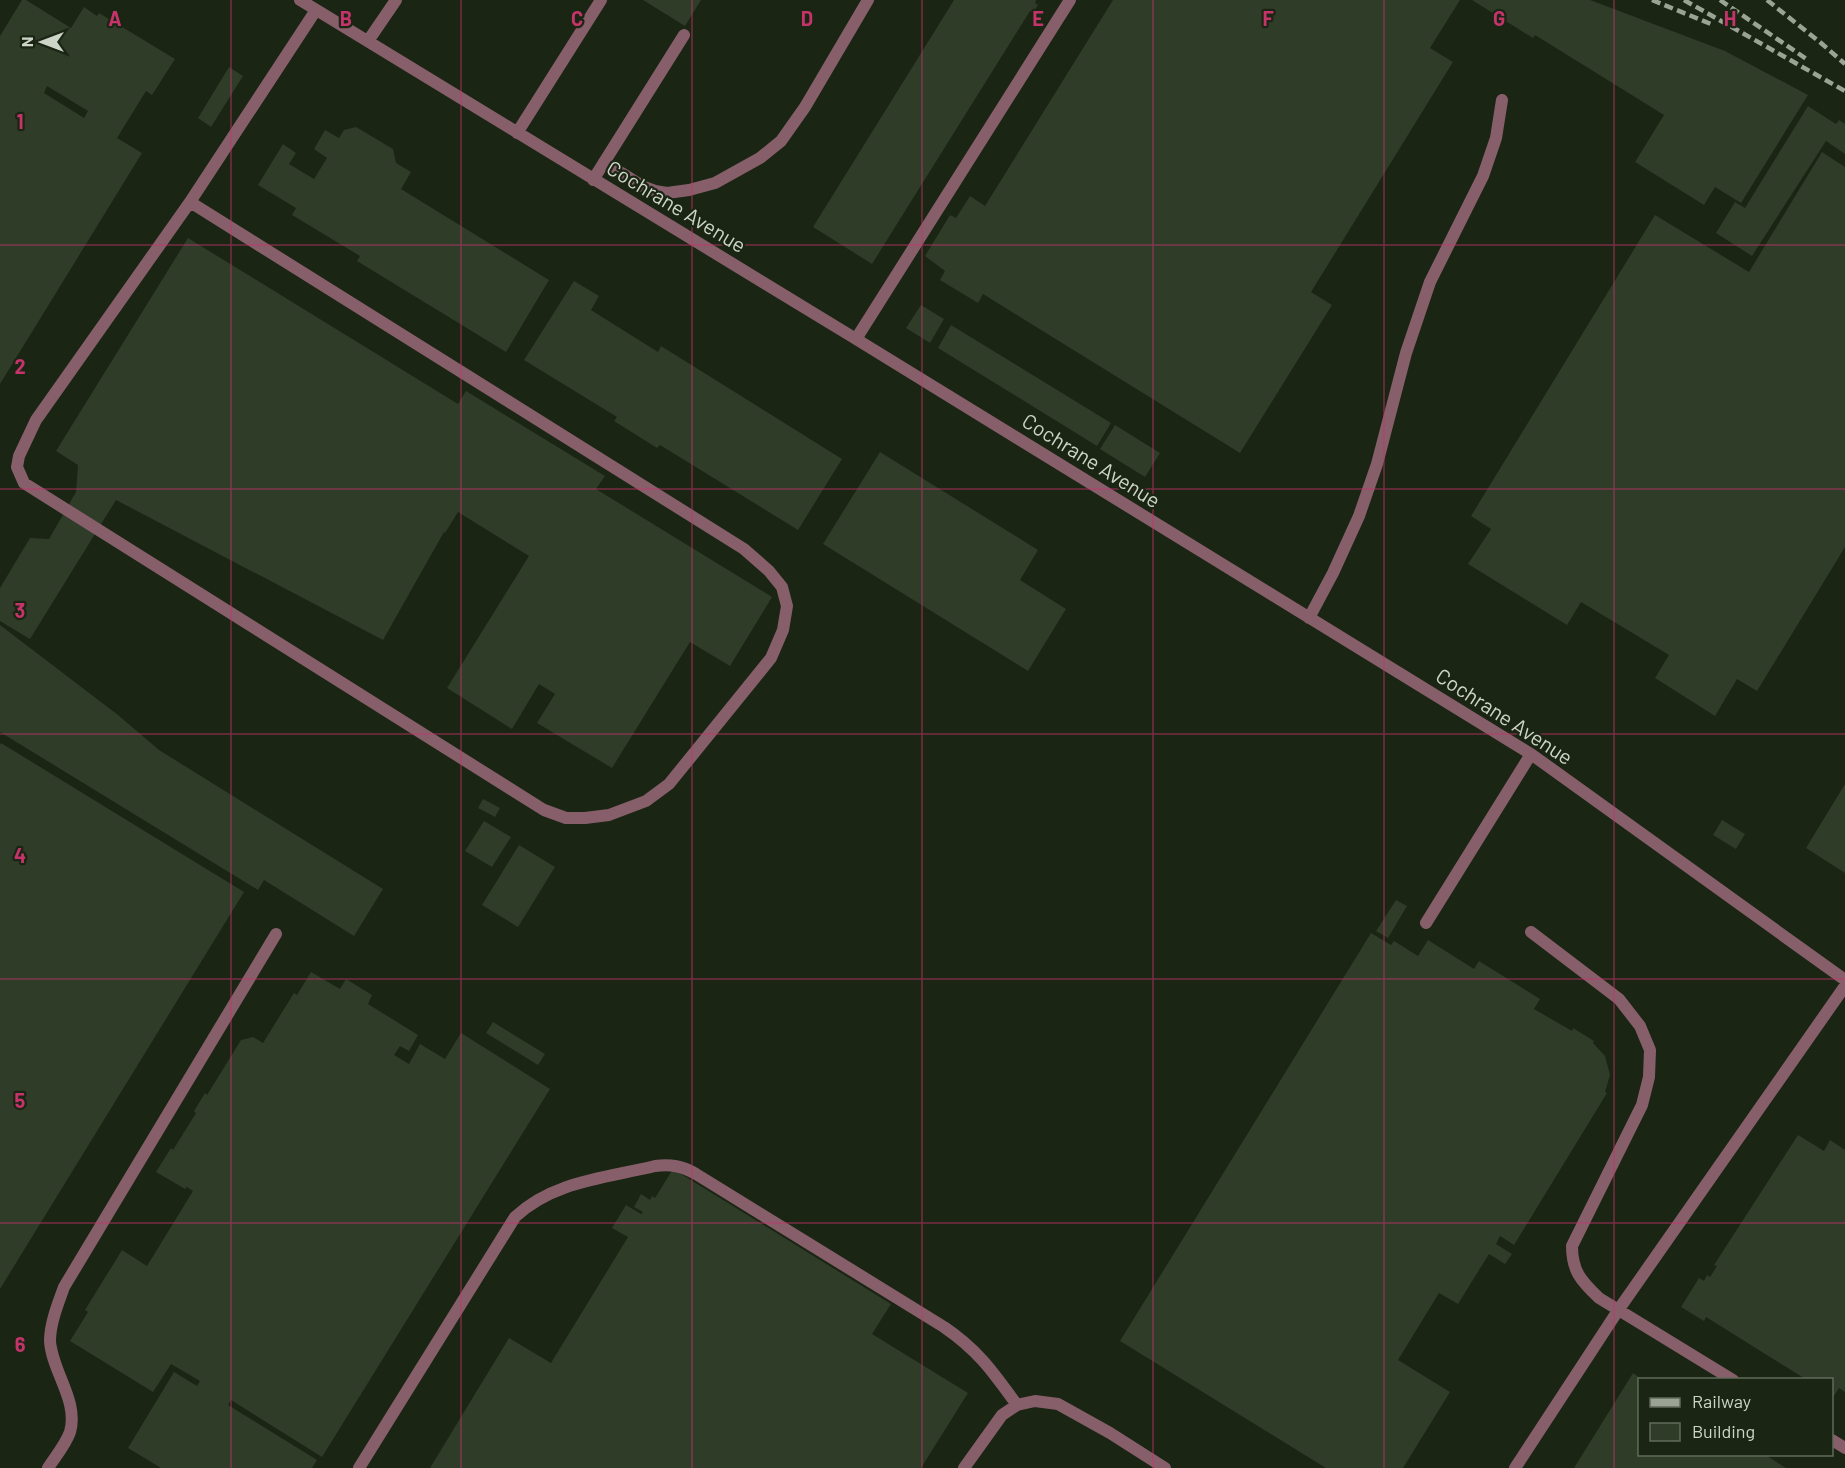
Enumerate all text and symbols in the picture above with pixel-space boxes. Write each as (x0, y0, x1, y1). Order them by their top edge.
text: A (108, 6, 122, 30)
text: B (340, 6, 352, 30)
text: C (571, 6, 583, 30)
text: D (801, 6, 813, 30)
text: E (1032, 6, 1044, 30)
text: F (1262, 6, 1274, 30)
text: G (1493, 6, 1505, 30)
text: H (1724, 6, 1736, 30)
north arrow (12, 12, 72, 72)
text: N (17, 37, 36, 47)
text: 1 (16, 109, 24, 133)
street label: Cochrane Avenue (603, 154, 751, 257)
text: 2 (14, 354, 26, 378)
street label: Cochrane Avenue (1018, 407, 1165, 512)
text: 3 (15, 598, 25, 622)
street label: Cochrane Avenue (1432, 662, 1578, 769)
text: 4 (14, 843, 26, 867)
text: 5 (15, 1088, 26, 1112)
text: 6 (15, 1332, 26, 1356)
legend (1638, 1378, 1833, 1456)
text: Railway (1692, 1390, 1751, 1412)
text: Building (1692, 1420, 1755, 1442)

